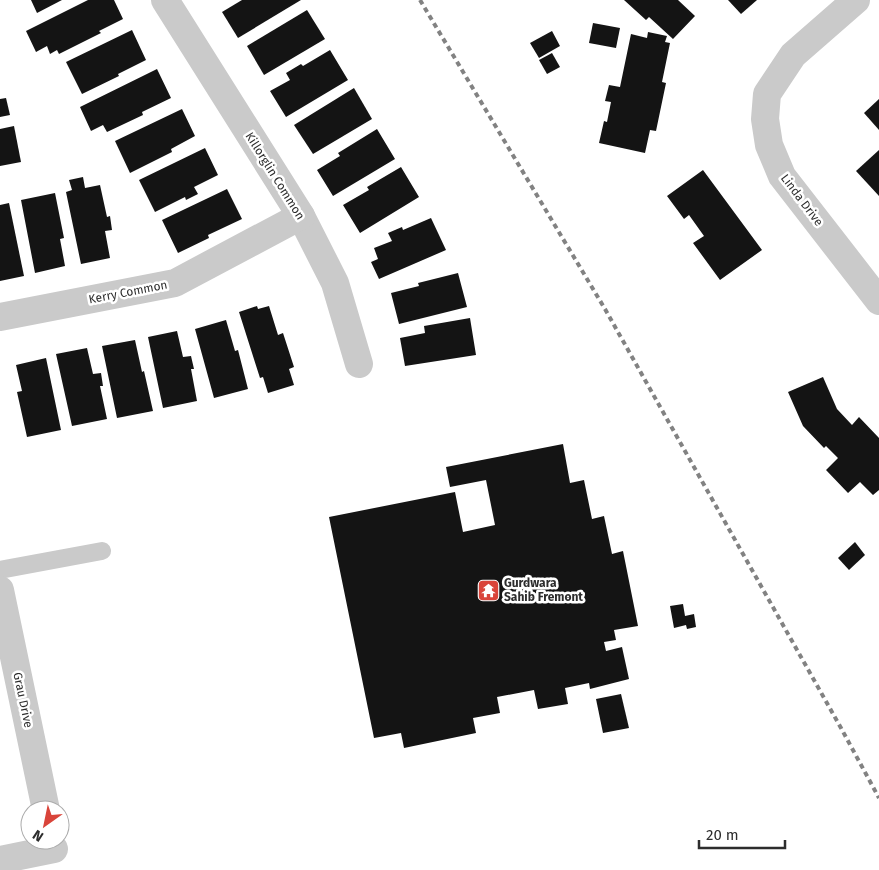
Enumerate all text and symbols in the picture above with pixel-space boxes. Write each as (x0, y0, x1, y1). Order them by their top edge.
street label: Killorglin Common (242, 130, 308, 222)
street label: Linda Drive (778, 171, 826, 229)
street label: Kerry Common (87, 278, 169, 306)
place label: Gurdwara Sahib Fremont (504, 576, 583, 604)
temple icon: Gurdwara Sahib Fremont (476, 578, 500, 602)
street label: Grau Drive (10, 671, 36, 729)
north arrow (20, 800, 70, 850)
scale bar (699, 818, 785, 850)
text: N (30, 826, 47, 845)
text: 20 m (706, 826, 739, 844)

